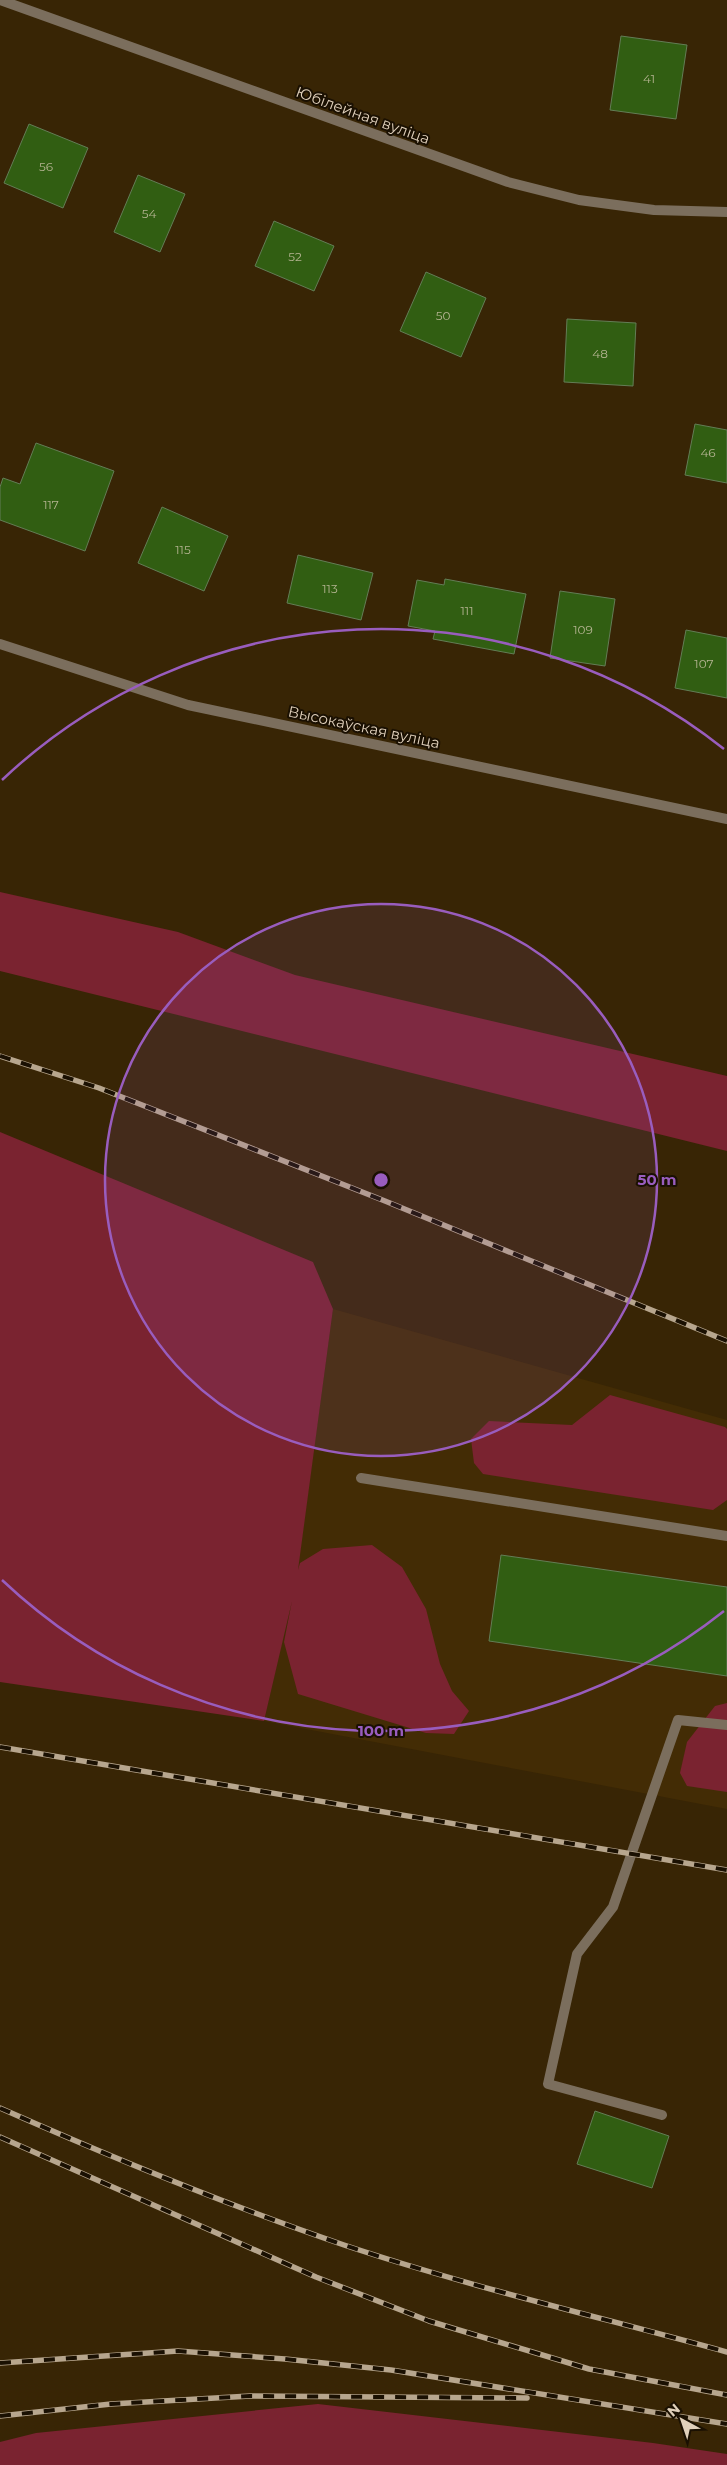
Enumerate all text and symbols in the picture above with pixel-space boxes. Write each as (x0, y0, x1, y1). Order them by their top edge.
house number: 41 (643, 71, 655, 86)
street label: Юбілейная вуліца (293, 82, 433, 148)
house number: 56 (39, 159, 53, 174)
house number: 54 (142, 206, 156, 221)
house number: 52 (288, 249, 302, 264)
house number: 50 (436, 308, 450, 323)
house number: 48 (592, 346, 608, 361)
house number: 46 (700, 445, 716, 460)
house number: 117 (43, 497, 59, 512)
house number: 115 (175, 542, 191, 557)
house number: 113 (322, 581, 338, 596)
house number: 111 (461, 603, 474, 618)
house number: 109 (573, 622, 593, 637)
house number: 107 (694, 656, 714, 671)
street label: Высокаўская вуліца (286, 702, 442, 752)
text: 50 m (637, 1170, 677, 1189)
centre of rings (372, 1171, 390, 1189)
text: 100 m (358, 1721, 404, 1740)
north arrow (657, 2395, 707, 2445)
text: N (664, 2400, 684, 2421)

